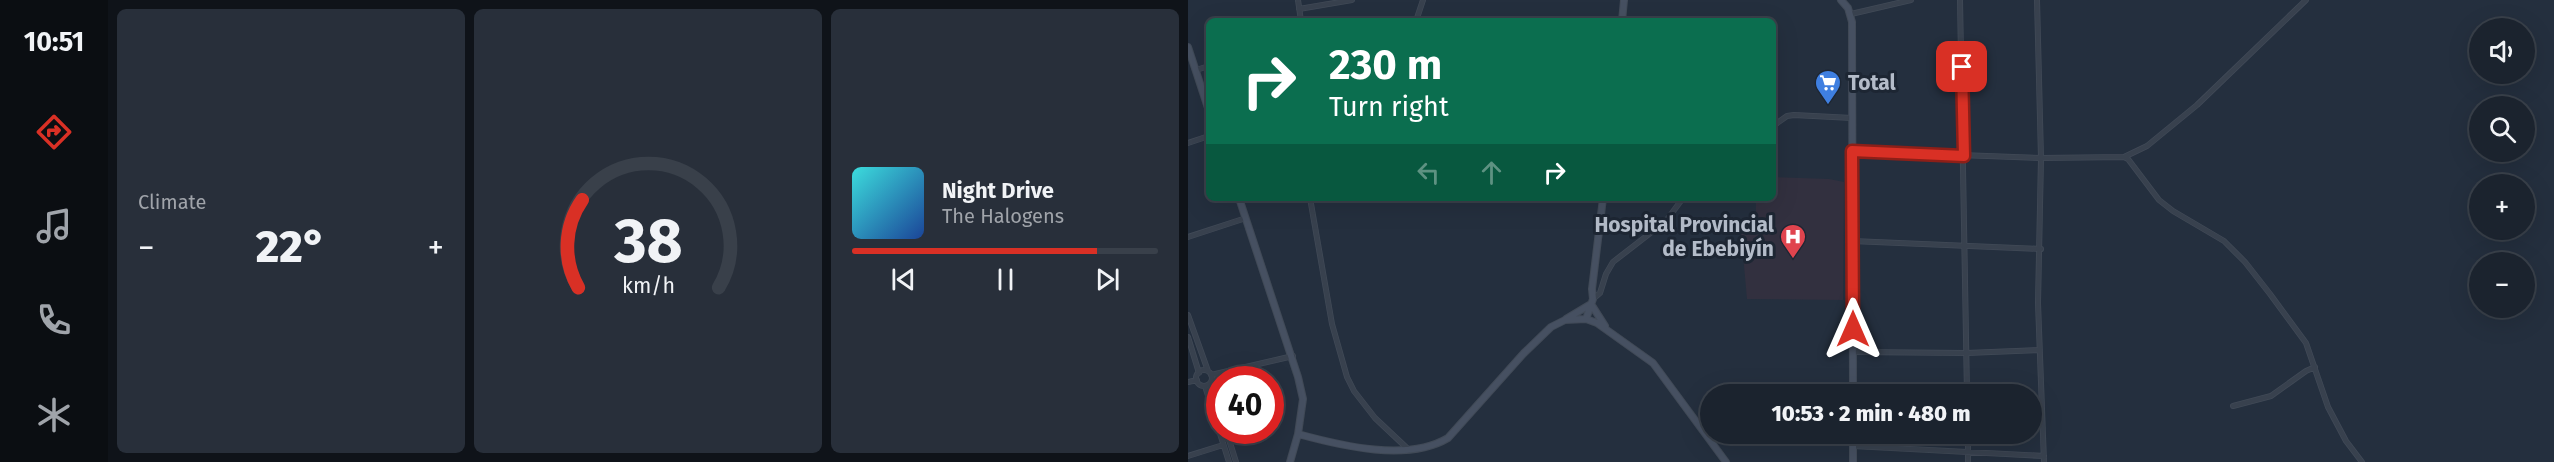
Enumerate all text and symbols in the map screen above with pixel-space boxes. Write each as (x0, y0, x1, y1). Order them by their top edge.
map controls (2469, 18, 2535, 318)
button: sound (2469, 18, 2535, 84)
text: 10:51 (24, 26, 84, 58)
text: 230 m (1329, 40, 1442, 90)
pin (1936, 41, 1987, 92)
icon: right (1230, 42, 1308, 120)
icon: arrive (1945, 50, 1978, 83)
supermarket icon: Total (1813, 68, 1843, 106)
place label: Total (1848, 70, 1897, 96)
text: Turn right (1329, 91, 1449, 123)
button: search (2469, 96, 2535, 162)
icon: directions (33, 111, 75, 153)
icon: left (1412, 156, 1445, 189)
icon: ahead (1475, 156, 1508, 189)
icon: right (1538, 156, 1571, 189)
button: + (2469, 174, 2535, 240)
text: Night Drive (942, 177, 1054, 204)
text: Climate (138, 190, 206, 214)
text: 38 (613, 204, 682, 279)
text: The Halogens (942, 204, 1064, 228)
icon: music (33, 205, 75, 247)
place label: Hospital Provincial de Ebebiyín (1594, 212, 1775, 262)
text: 22° (256, 220, 326, 274)
hospital icon: Hospital Provincial de Ebebiyín (1778, 222, 1808, 260)
text: − (138, 228, 155, 268)
text: + (428, 228, 444, 268)
button: − (2469, 252, 2535, 318)
icon: previous (887, 263, 920, 296)
icon: pause (989, 263, 1022, 296)
icon: next (1091, 263, 1124, 296)
text: km/h (621, 273, 675, 299)
position arrow (1821, 297, 1885, 361)
icon: phone (33, 299, 75, 341)
speed limit sign: 40 (1206, 366, 1284, 444)
icon: climate (33, 394, 75, 436)
text: 10:53 · 2 min · 480 m (1771, 400, 1971, 427)

